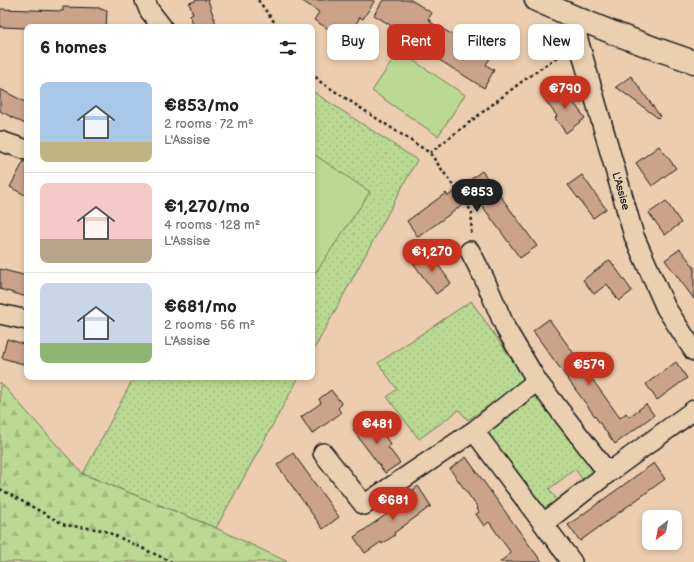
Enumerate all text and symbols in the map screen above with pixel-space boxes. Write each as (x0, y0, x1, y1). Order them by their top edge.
chip: Buy (327, 24, 379, 60)
chip: Rent (387, 24, 445, 60)
chip: Filters (453, 24, 520, 60)
chip: New (528, 24, 584, 60)
icon: filters (277, 37, 299, 59)
text: 6 homes (40, 38, 107, 58)
pin: €790 (541, 76, 589, 110)
text: €790 (549, 81, 581, 97)
text: €853/mo (164, 96, 239, 116)
icon: home (72, 98, 120, 146)
text: 2 rooms · 72 m² (164, 116, 254, 132)
text: L'Assise (164, 132, 210, 148)
street label: L'Assise (609, 170, 633, 212)
pin: €853 (453, 179, 501, 213)
text: €853 (461, 184, 493, 200)
text: €1,270/mo (164, 197, 250, 217)
icon: home (72, 199, 120, 247)
text: 4 rooms · 128 m² (164, 217, 260, 233)
text: L'Assise (164, 233, 210, 249)
pin: €1,270 (399, 239, 465, 273)
text: €1,270 (412, 244, 452, 260)
text: €681/mo (164, 297, 237, 317)
icon: home (72, 299, 120, 347)
text: 2 rooms · 56 m² (164, 317, 255, 333)
text: L'Assise (164, 333, 210, 349)
pin: €579 (565, 352, 613, 386)
text: €579 (573, 357, 605, 373)
pin: €481 (353, 411, 401, 445)
text: €481 (362, 416, 392, 432)
pin: €681 (369, 487, 417, 521)
text: €681 (378, 492, 408, 508)
north arrow (642, 510, 682, 550)
map controls (642, 510, 682, 550)

